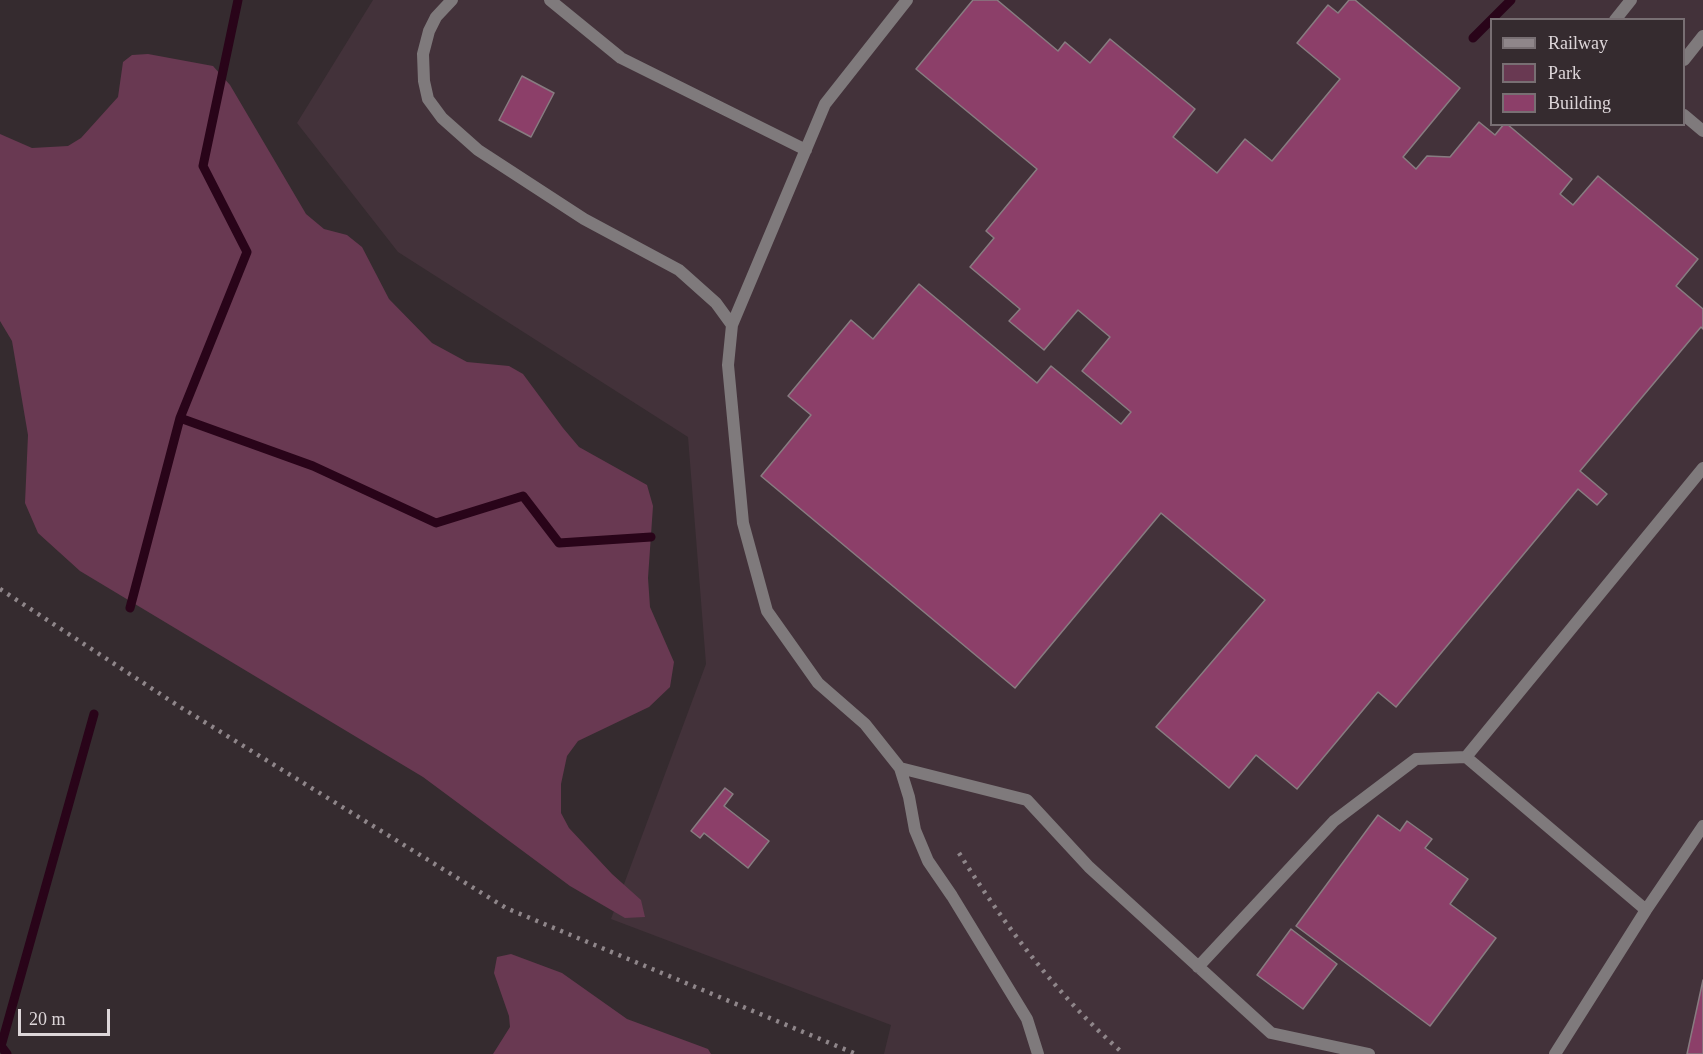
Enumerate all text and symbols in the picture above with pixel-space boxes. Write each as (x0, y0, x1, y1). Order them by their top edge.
legend (1490, 18, 1685, 126)
text: Railway (1548, 33, 1608, 53)
text: Park (1548, 63, 1581, 83)
text: Building (1548, 93, 1611, 113)
scale bar (21, 997, 112, 1035)
text: 20 m (29, 1009, 66, 1029)

